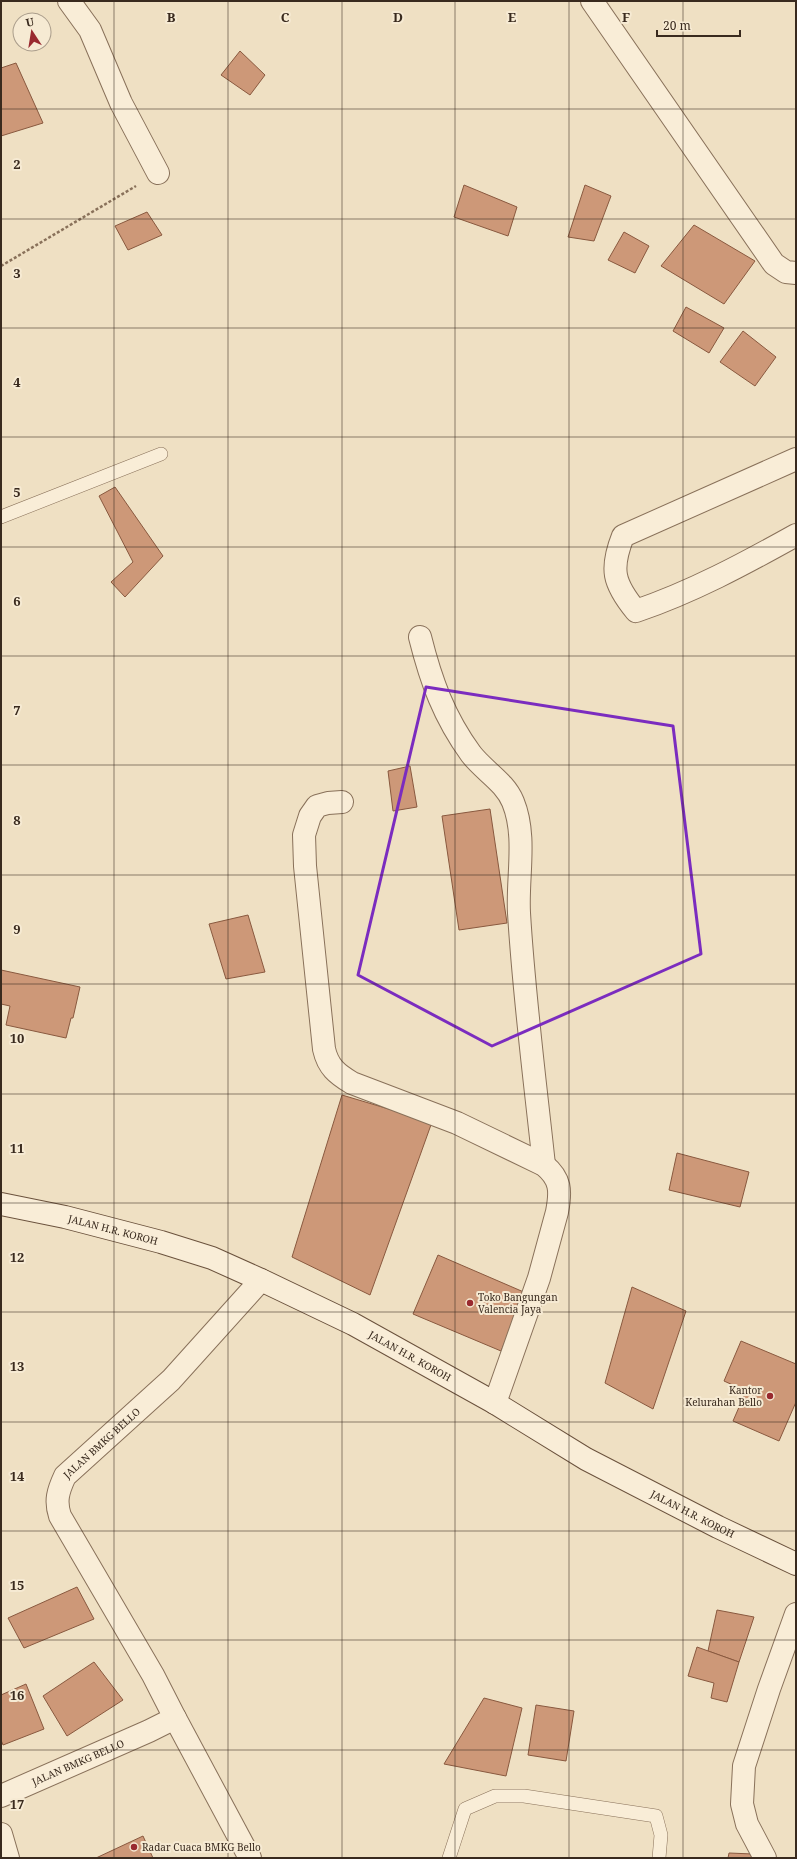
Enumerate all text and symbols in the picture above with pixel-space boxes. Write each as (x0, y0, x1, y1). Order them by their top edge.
text: B (167, 8, 176, 26)
text: C (281, 8, 290, 26)
text: D (393, 8, 403, 26)
text: E (508, 8, 517, 26)
text: F (622, 8, 630, 26)
north arrow (12, 12, 52, 52)
scale bar (657, 12, 740, 38)
text: U (24, 13, 36, 30)
text: 20 m (663, 17, 691, 34)
text: 2 (13, 155, 21, 173)
text: 3 (13, 264, 21, 282)
text: 4 (13, 373, 21, 391)
text: 5 (13, 483, 21, 501)
text: 6 (13, 592, 21, 610)
text: 7 (13, 701, 21, 719)
text: 8 (13, 811, 21, 829)
text: 9 (13, 920, 21, 938)
text: 10 (10, 1029, 24, 1047)
text: 11 (10, 1139, 24, 1157)
street label: JALAN H.R. KOROH (66, 1211, 160, 1248)
text: 12 (10, 1248, 24, 1266)
place label: Toko Bangungan Valencia Jaya (478, 1290, 558, 1316)
marker: Toko Bangungan Valencia Jaya (465, 1298, 475, 1308)
street label: JALAN H.R. KOROH (366, 1327, 454, 1384)
text: 13 (10, 1357, 24, 1375)
place label: Kantor Kelurahan Bello (685, 1383, 762, 1409)
marker: Kantor Kelurahan Bello (765, 1391, 775, 1401)
street label: JALAN BMKG BELLO (59, 1404, 143, 1482)
text: 14 (10, 1467, 25, 1485)
street label: JALAN H.R. KOROH (648, 1486, 737, 1541)
text: 15 (10, 1576, 24, 1594)
text: 16 (10, 1686, 24, 1704)
street label: JALAN BMKG BELLO (29, 1736, 126, 1789)
text: 17 (10, 1795, 24, 1813)
place label: Radar Cuaca BMKG Bello (142, 1840, 261, 1854)
marker: Radar Cuaca BMKG Bello (129, 1842, 139, 1852)

